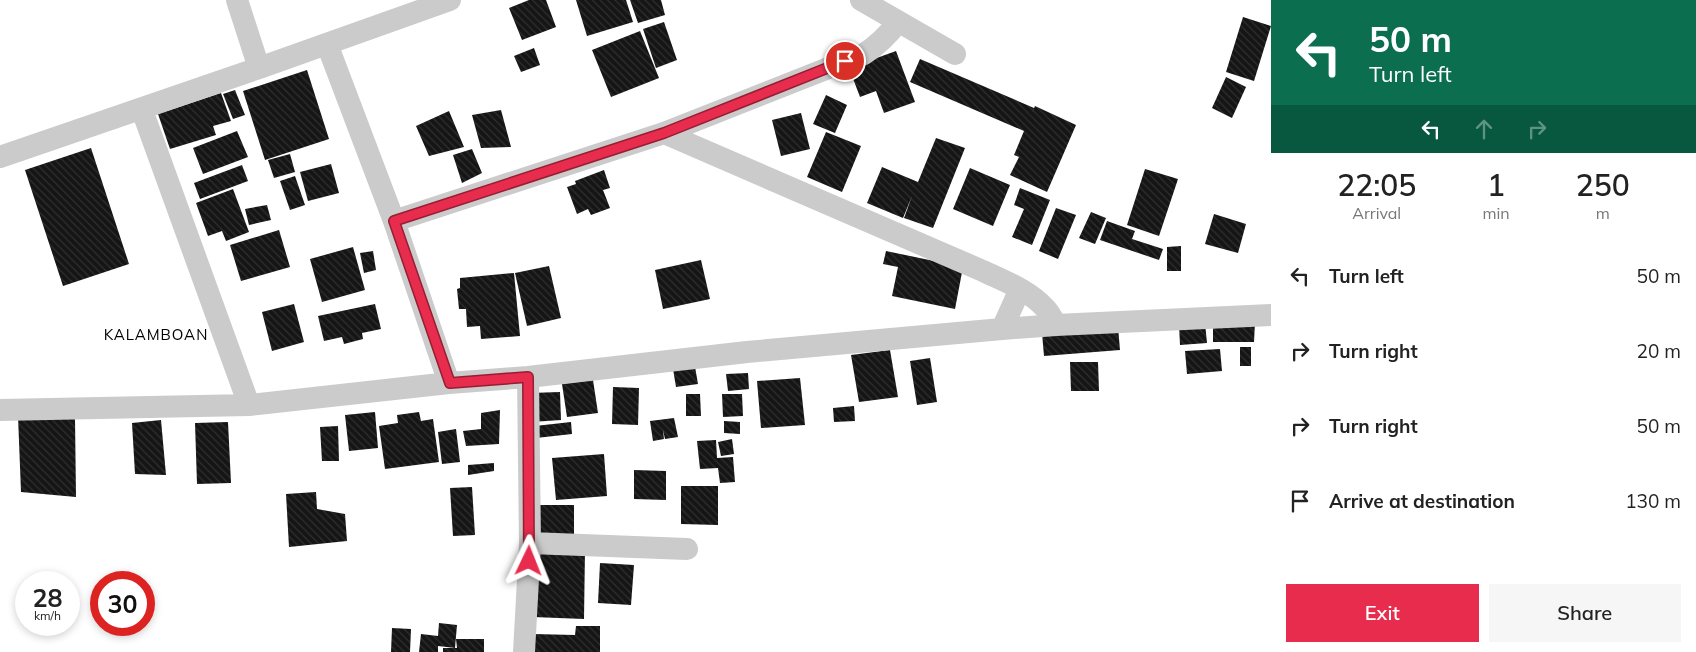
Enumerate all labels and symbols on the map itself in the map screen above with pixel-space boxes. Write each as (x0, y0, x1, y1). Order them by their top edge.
pin (824, 40, 866, 82)
district label: KALAMBOAN (104, 325, 208, 344)
position arrow (502, 534, 554, 586)
speed limit sign: 30 (90, 571, 155, 636)

